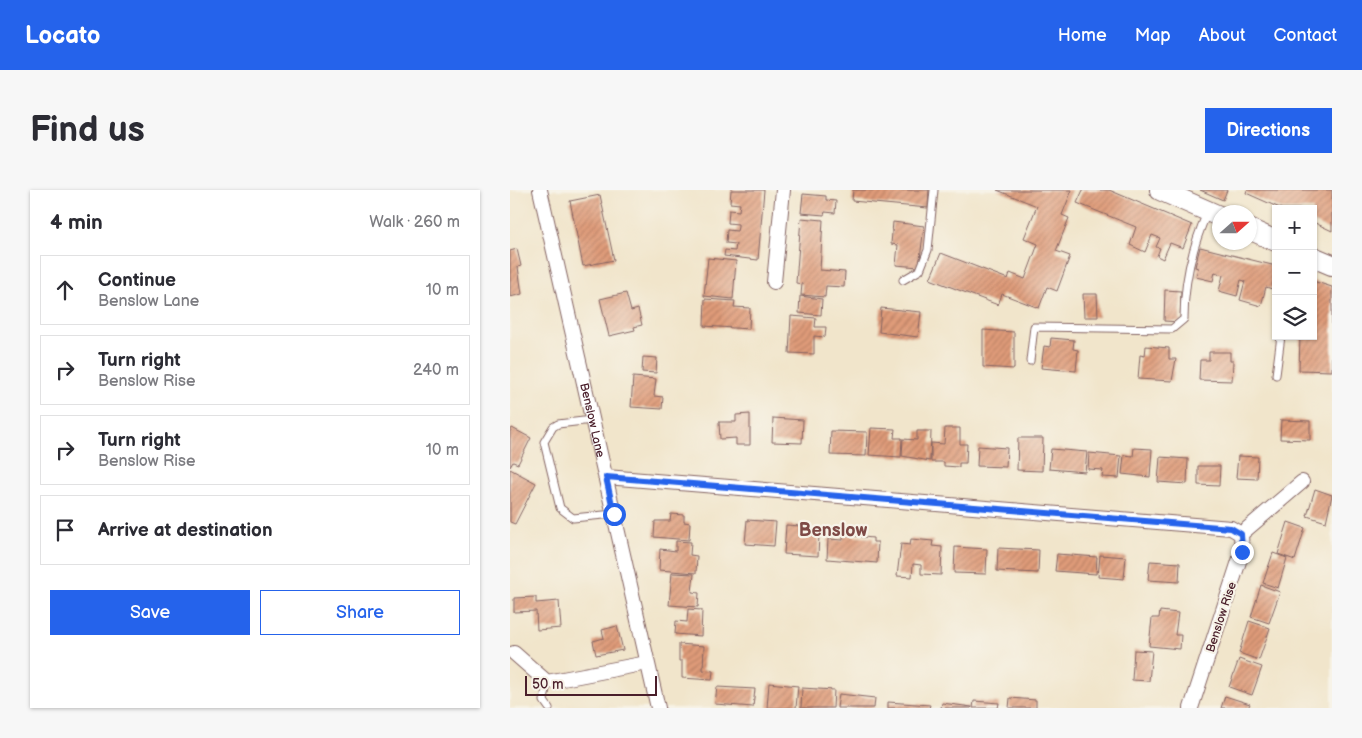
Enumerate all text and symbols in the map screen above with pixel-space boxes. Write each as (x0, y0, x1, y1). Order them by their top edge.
text: Locato (25, 21, 100, 50)
text: Home (1058, 25, 1107, 46)
text: Map (1135, 25, 1171, 46)
text: About (1199, 25, 1246, 46)
text: Contact (1274, 25, 1337, 46)
button: Directions (1205, 108, 1332, 153)
text: Find us (30, 109, 145, 152)
north arrow (1212, 205, 1257, 250)
map controls (1272, 205, 1317, 340)
button: + (1272, 205, 1317, 250)
text: 4 min (50, 210, 103, 235)
text: Walk · 260 m (369, 213, 460, 232)
button: − (1272, 250, 1317, 295)
text: Continue (98, 269, 176, 292)
icon: ahead (51, 276, 79, 304)
text: 10 m (426, 281, 459, 300)
text: Benslow Lane (98, 292, 199, 311)
button: layers (1272, 295, 1317, 340)
text: Turn right (98, 349, 181, 372)
icon: right (51, 356, 79, 384)
text: 240 m (413, 361, 459, 380)
text: Benslow Rise (98, 372, 195, 391)
street label: Benslow Lane (576, 381, 608, 459)
text: Turn right (98, 429, 181, 452)
icon: right (51, 436, 79, 464)
text: 10 m (426, 441, 459, 460)
text: Benslow Rise (98, 452, 195, 471)
route start (603, 503, 626, 526)
icon: arrive (51, 516, 79, 544)
text: Arrive at destination (98, 519, 273, 542)
district label: Benslow (799, 520, 867, 541)
route end (1231, 541, 1254, 564)
street label: Benslow Rise (1203, 580, 1240, 654)
button: Save (50, 590, 250, 635)
button: Share (260, 590, 460, 635)
scale bar (525, 673, 658, 696)
text: 50 m (532, 676, 564, 693)

